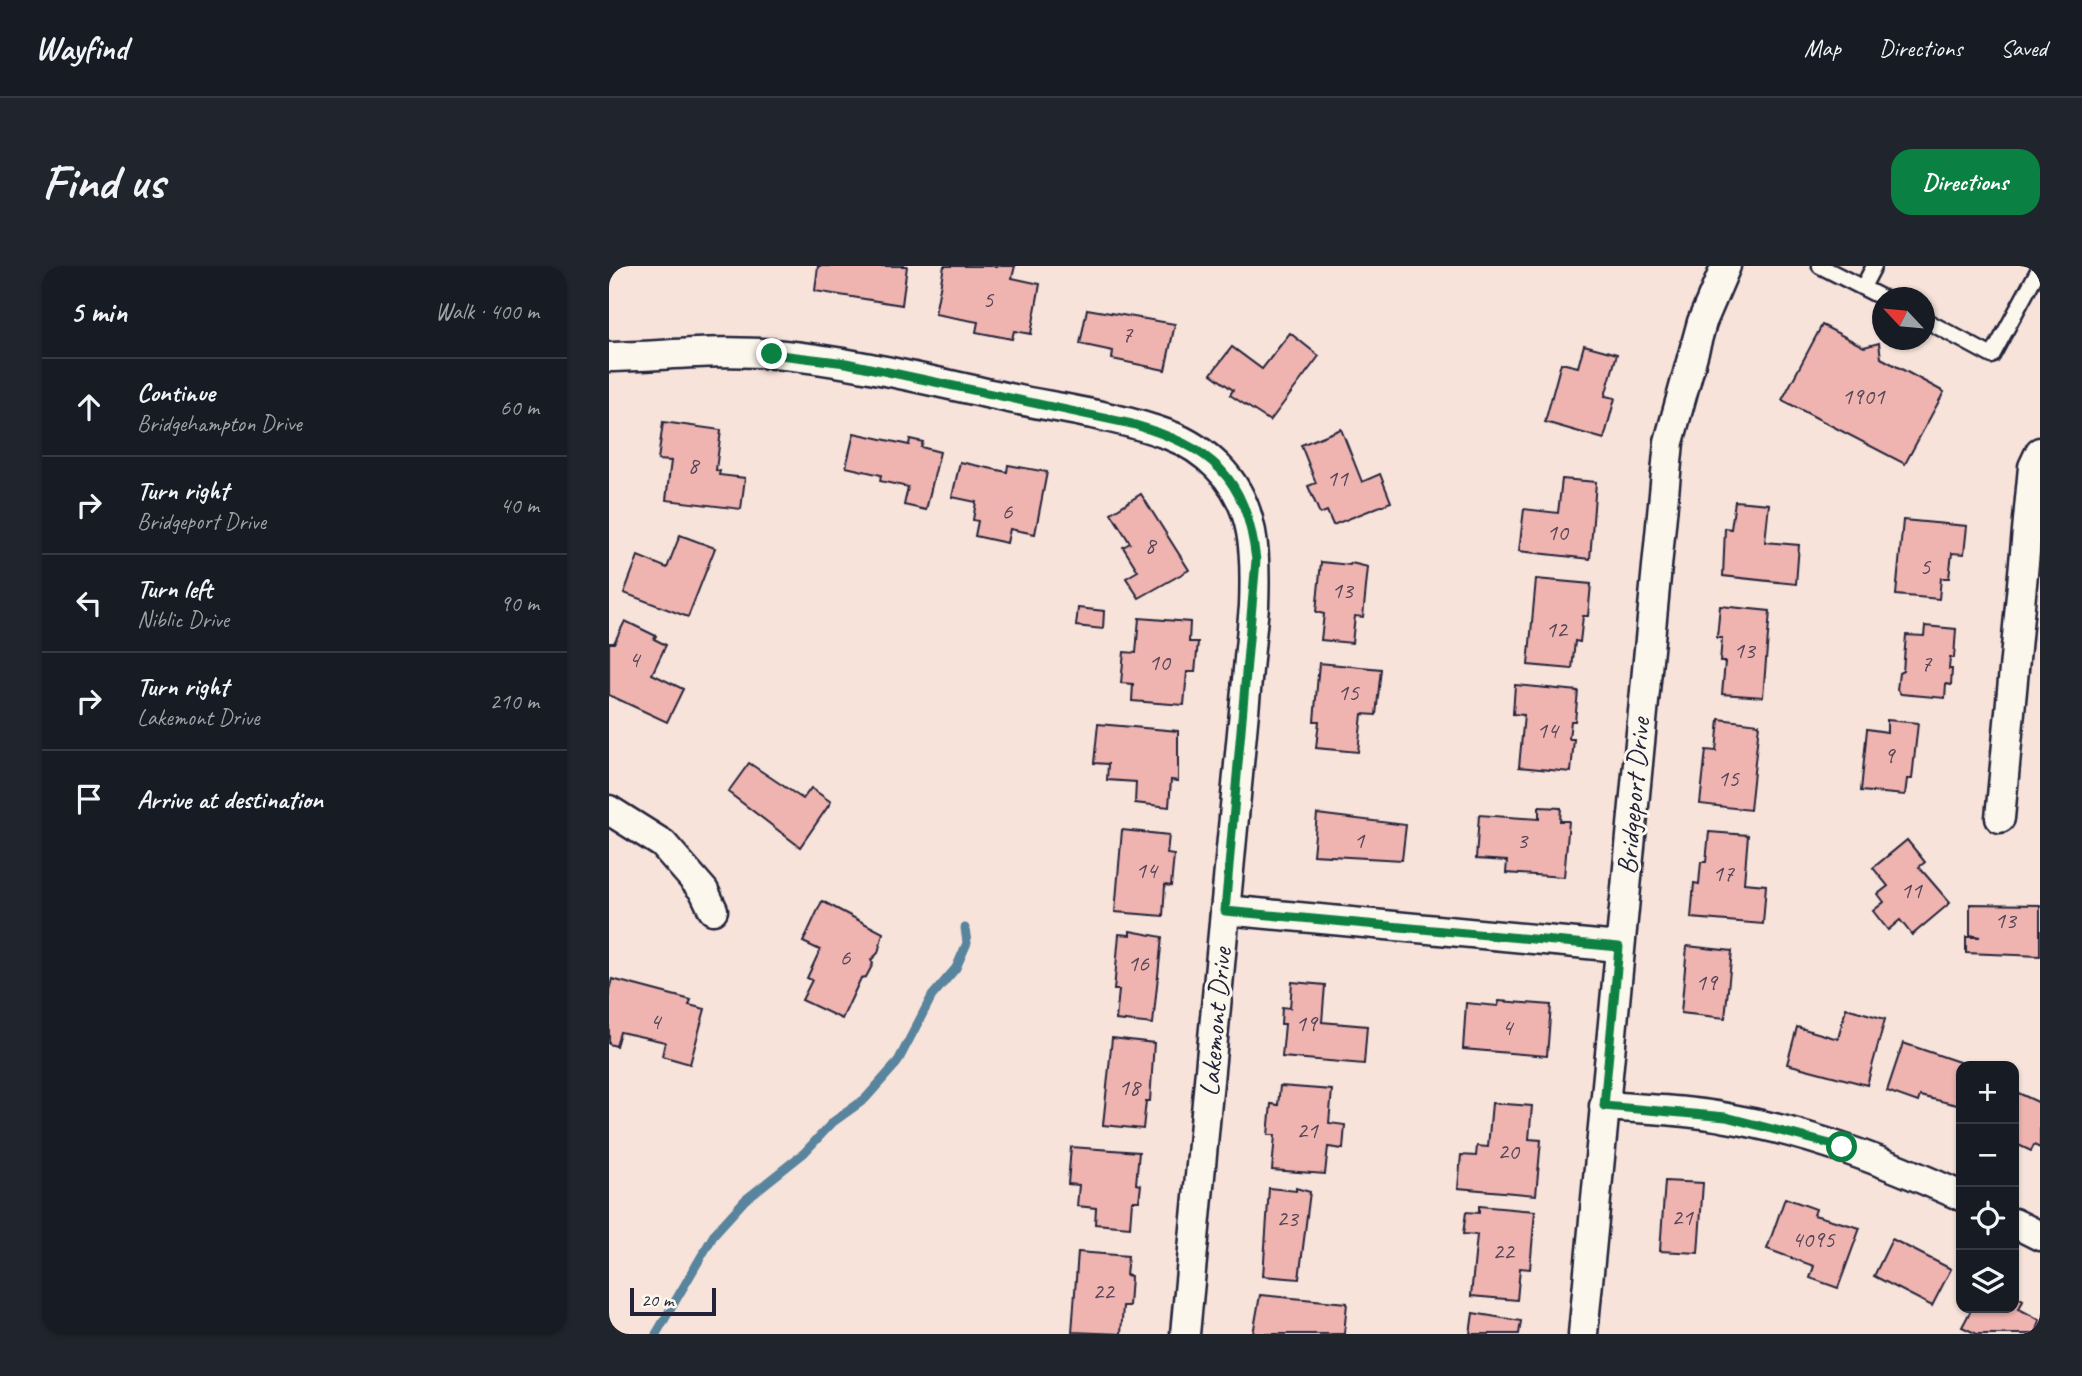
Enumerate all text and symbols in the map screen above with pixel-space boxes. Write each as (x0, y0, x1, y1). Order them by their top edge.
text: Wayfind (35, 27, 128, 69)
text: Map (1804, 33, 1841, 63)
text: Directions (1879, 33, 1962, 63)
text: Saved (2000, 33, 2047, 63)
button: Directions (1891, 149, 2040, 215)
text: Find us (42, 151, 164, 213)
house number: 5 (983, 284, 995, 314)
north arrow (1872, 287, 1935, 350)
text: 5 min (70, 293, 127, 331)
text: Walk · 400 m (435, 297, 539, 326)
house number: 7 (1122, 319, 1134, 349)
route end (756, 338, 787, 369)
text: Continue (137, 376, 215, 409)
house number: 1901 (1841, 381, 1886, 411)
icon: ahead (70, 388, 108, 426)
text: 60 m (500, 393, 539, 422)
text: Bridgehampton Drive (137, 409, 302, 438)
house number: 8 (688, 450, 701, 480)
house number: 11 (1326, 463, 1349, 493)
text: Turn right (137, 474, 228, 507)
icon: right (70, 486, 108, 524)
text: 40 m (500, 491, 539, 520)
house number: 6 (1002, 496, 1014, 526)
text: Bridgeport Drive (137, 507, 266, 536)
house number: 10 (1546, 517, 1570, 547)
house number: 8 (1145, 530, 1158, 560)
house number: 5 (1920, 551, 1932, 581)
text: Turn left (137, 572, 212, 605)
house number: 13 (1331, 575, 1355, 605)
icon: left (70, 584, 108, 622)
text: 90 m (500, 589, 539, 618)
text: Niblic Drive (137, 605, 229, 634)
house number: 12 (1545, 614, 1569, 644)
house number: 13 (1733, 635, 1757, 665)
house number: 4 (629, 644, 642, 674)
house number: 10 (1148, 647, 1172, 677)
house number: 7 (1921, 648, 1933, 678)
text: Turn right (137, 670, 228, 703)
house number: 15 (1337, 677, 1360, 707)
icon: right (70, 682, 108, 720)
text: 210 m (490, 687, 539, 716)
text: Lakemont Drive (137, 703, 259, 732)
street label: Bridgeport Drive (1609, 714, 1657, 876)
house number: 14 (1536, 715, 1560, 745)
house number: 9 (1884, 740, 1897, 770)
house number: 15 (1717, 763, 1740, 793)
icon: arrive (70, 780, 108, 818)
text: Arrive at destination (137, 783, 323, 816)
house number: 1 (1354, 825, 1366, 855)
house number: 3 (1517, 825, 1530, 855)
house number: 14 (1135, 855, 1159, 885)
house number: 17 (1712, 858, 1735, 888)
house number: 11 (1900, 875, 1923, 905)
house number: 13 (1994, 905, 2018, 935)
house number: 6 (840, 942, 852, 972)
street label: Lakemont Drive (1191, 944, 1239, 1098)
house number: 16 (1127, 948, 1150, 978)
house number: 19 (1695, 967, 1719, 997)
house number: 4 (650, 1006, 663, 1036)
house number: 19 (1295, 1008, 1319, 1038)
house number: 4 (1502, 1012, 1515, 1042)
map controls (1956, 1061, 2019, 1313)
button: + (1956, 1061, 2019, 1124)
house number: 18 (1118, 1072, 1142, 1102)
house number: 21 (1296, 1115, 1319, 1145)
button: − (1956, 1124, 2019, 1187)
route start (1826, 1131, 1857, 1162)
house number: 20 (1497, 1136, 1521, 1166)
button: locate (1956, 1187, 2019, 1250)
house number: 21 (1671, 1202, 1694, 1232)
house number: 23 (1276, 1203, 1300, 1233)
house number: 4095 (1791, 1224, 1836, 1254)
house number: 22 (1492, 1236, 1516, 1266)
button: layers (1956, 1250, 2019, 1313)
house number: 22 (1092, 1276, 1116, 1306)
scale bar (630, 1285, 716, 1317)
text: 20 m (641, 1288, 673, 1312)

